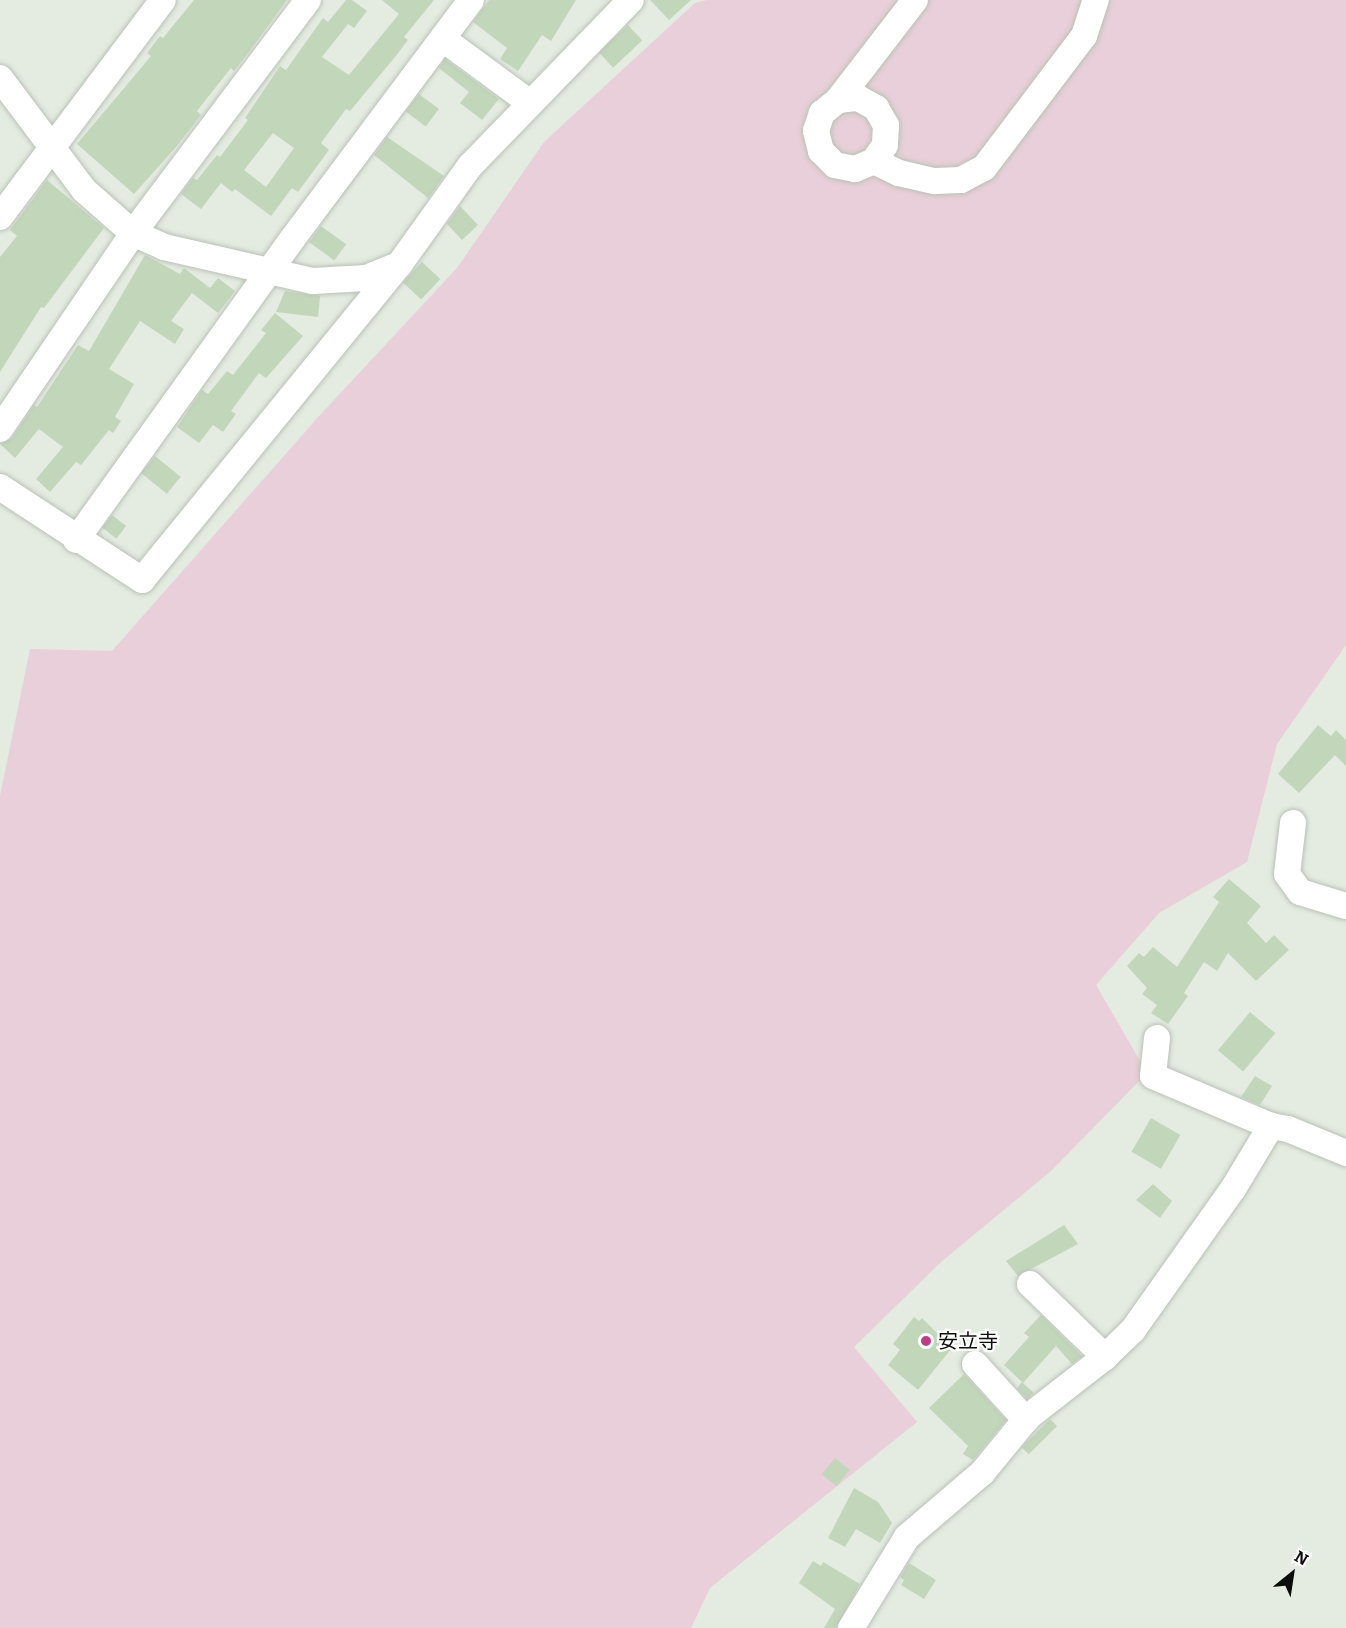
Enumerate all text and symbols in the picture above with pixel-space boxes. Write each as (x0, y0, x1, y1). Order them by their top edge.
place label: 安立寺 (938, 1329, 998, 1353)
marker: 安立寺 (919, 1334, 933, 1348)
north arrow (1262, 1544, 1322, 1604)
text: N (1291, 1547, 1311, 1569)

